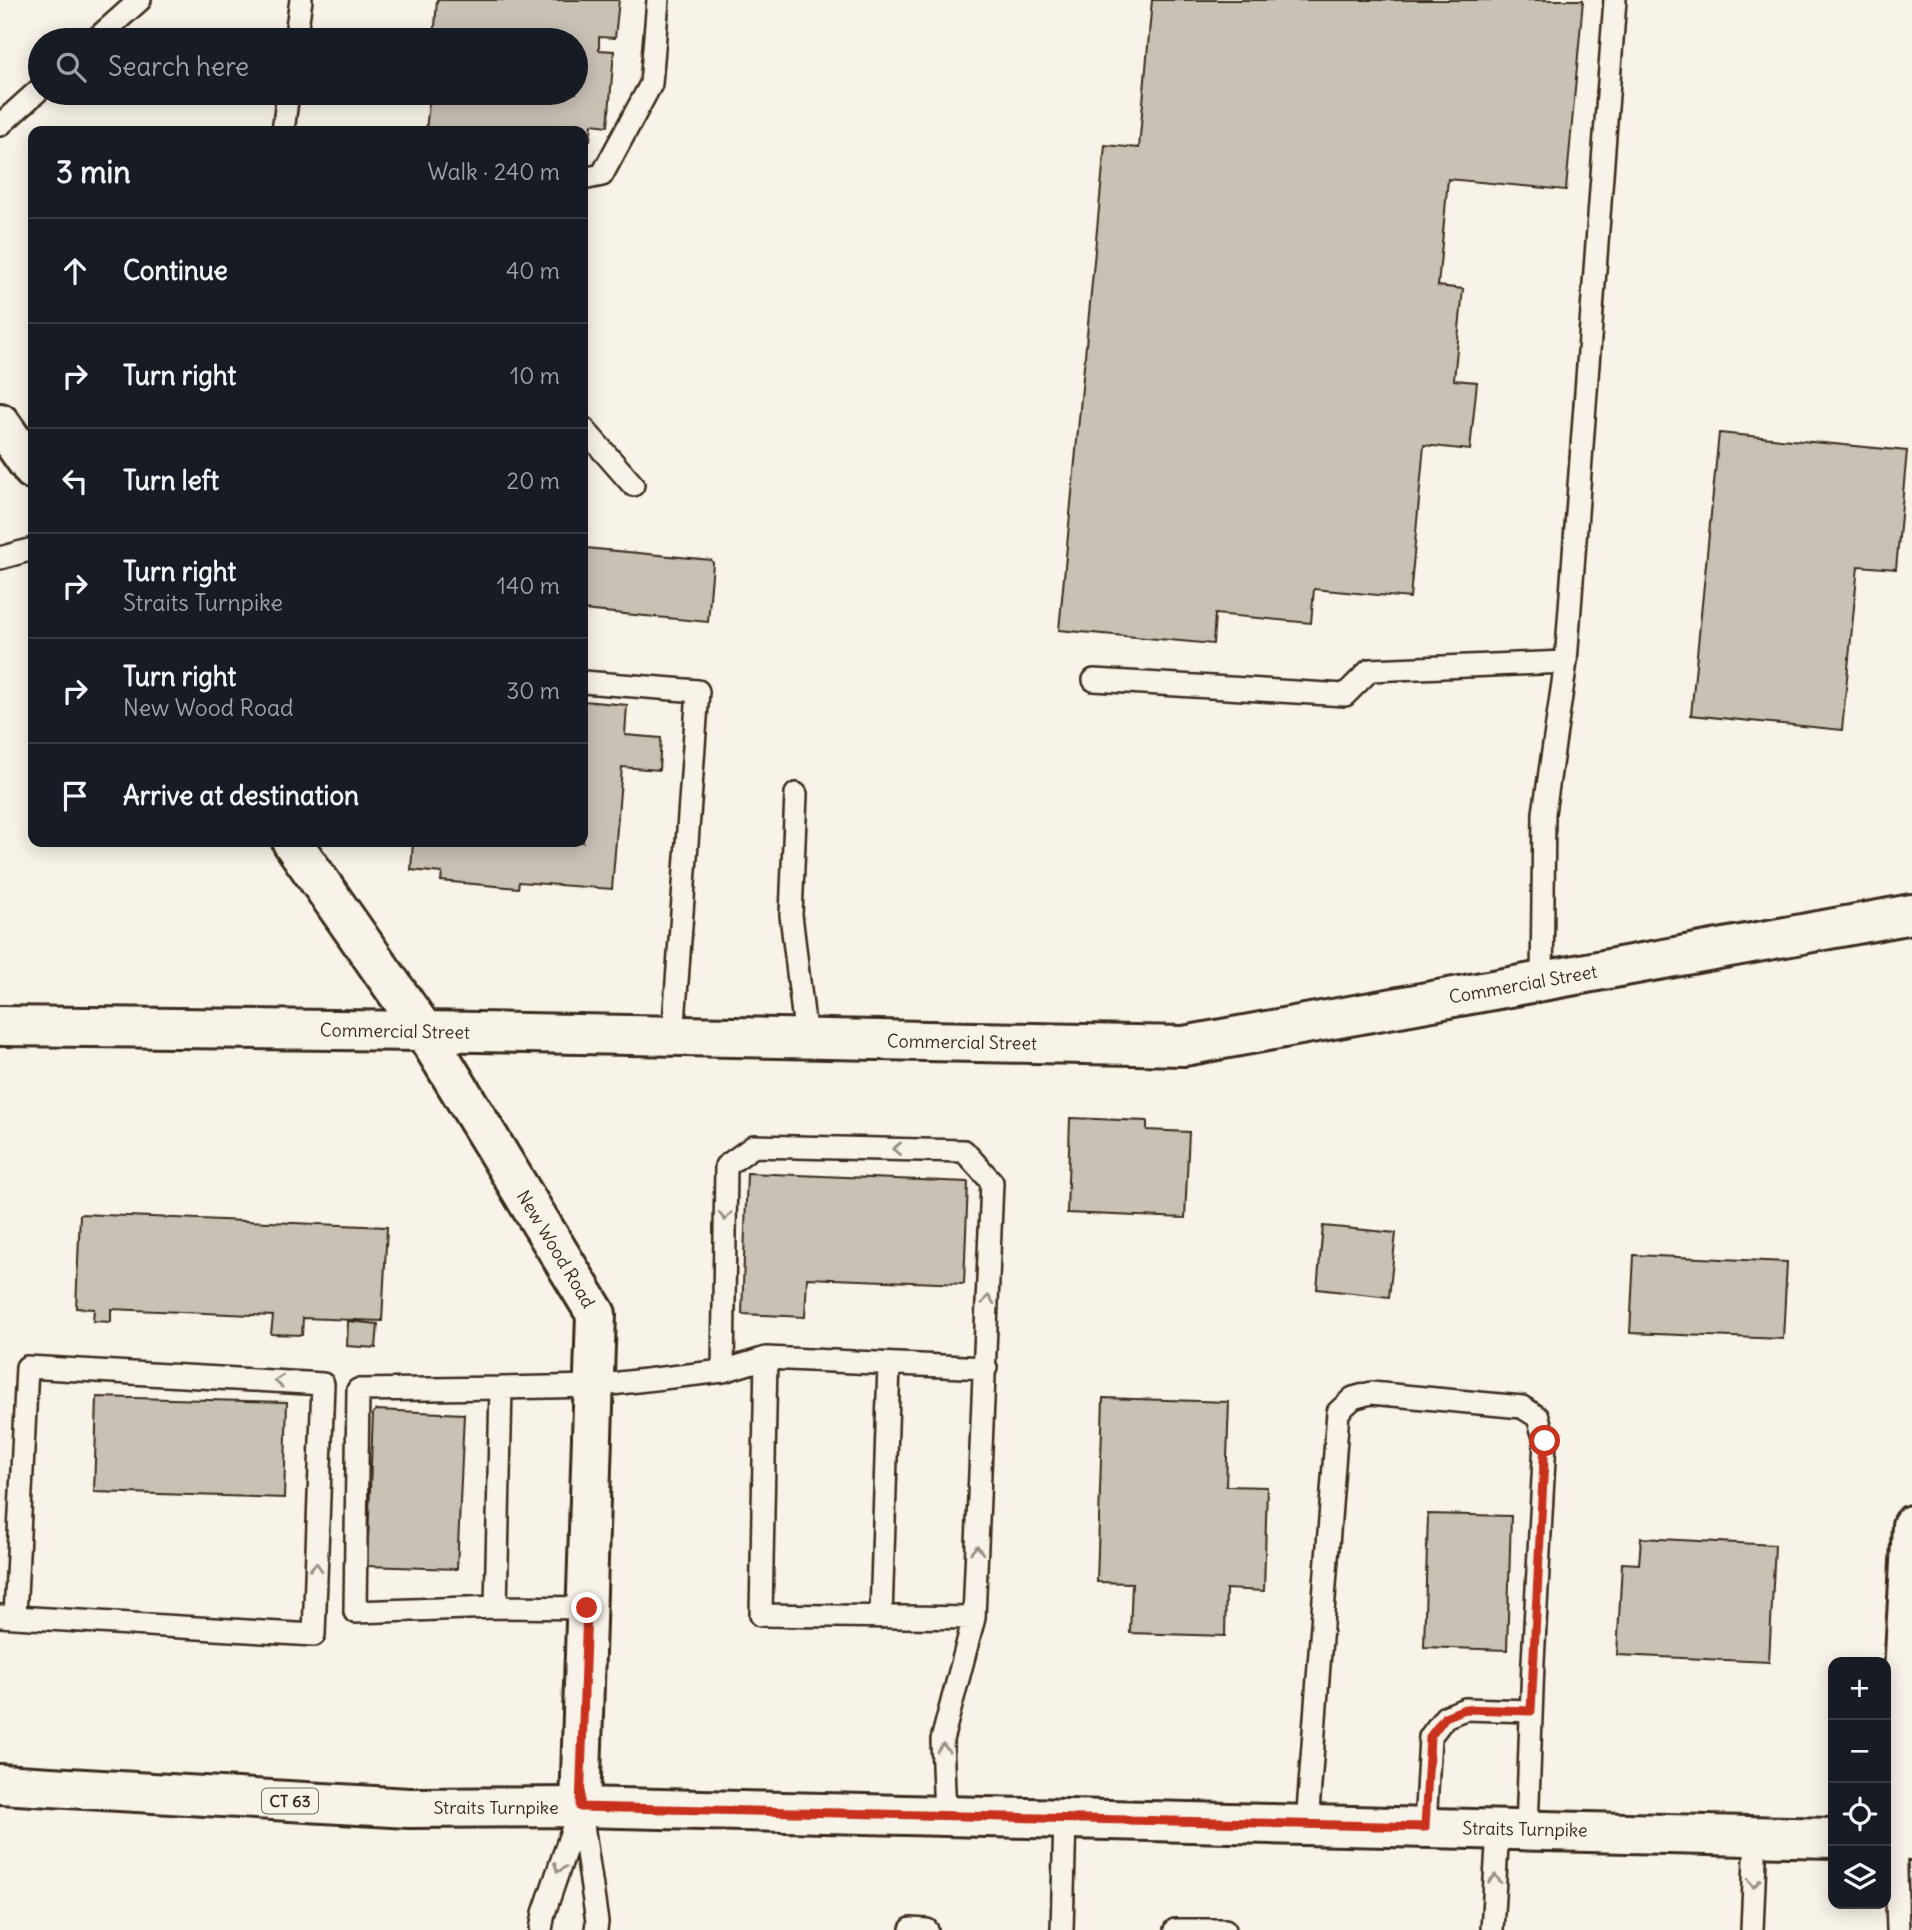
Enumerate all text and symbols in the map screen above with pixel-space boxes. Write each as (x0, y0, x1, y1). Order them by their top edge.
search box (28, 28, 588, 105)
icon: search (52, 48, 90, 86)
text: Search here (108, 50, 249, 83)
text: 3 min (56, 153, 131, 191)
text: Walk · 240 m (427, 157, 560, 186)
icon: ahead (56, 252, 94, 290)
text: Continue (123, 254, 228, 287)
text: 40 m (506, 256, 560, 285)
icon: right (56, 357, 94, 395)
text: Turn right (123, 359, 236, 392)
text: 10 m (510, 361, 560, 390)
icon: left (56, 462, 94, 500)
text: Turn left (123, 464, 219, 497)
text: 20 m (507, 466, 560, 495)
text: Turn right (123, 555, 236, 588)
icon: right (56, 567, 94, 605)
text: 140 m (497, 571, 560, 600)
text: Straits Turnpike (123, 588, 283, 617)
text: Turn right (123, 660, 236, 693)
icon: right (56, 672, 94, 710)
text: 30 m (506, 676, 560, 705)
text: New Wood Road (123, 693, 294, 722)
icon: arrive (56, 777, 94, 815)
text: Arrive at destination (123, 779, 359, 812)
street label: Commercial Street (1447, 960, 1599, 1008)
street label: Commercial Street (320, 1018, 470, 1044)
street label: Commercial Street (887, 1029, 1037, 1055)
one-way arrow (891, 1142, 902, 1157)
street label: New Wood Road (512, 1186, 600, 1312)
one-way arrow (717, 1212, 733, 1222)
one-way arrow (981, 1294, 996, 1305)
one-way arrow (274, 1374, 285, 1389)
route start (1529, 1425, 1560, 1456)
one-way arrow (970, 1544, 985, 1555)
one-way arrow (309, 1561, 324, 1572)
route end (571, 1592, 602, 1623)
map controls (1828, 1657, 1891, 1909)
button: + (1828, 1657, 1891, 1720)
button: − (1828, 1720, 1891, 1783)
one-way arrow (935, 1742, 951, 1753)
button: locate (1828, 1783, 1891, 1846)
road number: CT 63 (262, 1788, 318, 1814)
street label: Straits Turnpike (433, 1796, 559, 1819)
street label: Straits Turnpike (1462, 1816, 1588, 1842)
button: layers (1828, 1846, 1891, 1909)
one-way arrow (553, 1861, 567, 1874)
one-way arrow (1488, 1874, 1503, 1885)
one-way arrow (1746, 1877, 1761, 1888)

